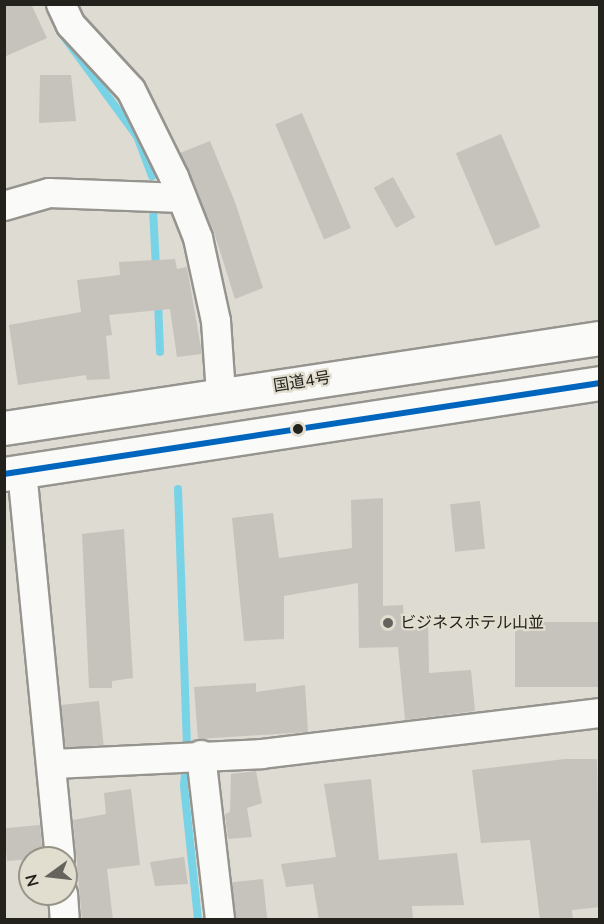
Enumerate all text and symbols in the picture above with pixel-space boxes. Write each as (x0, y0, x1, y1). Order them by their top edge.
street label: 国道4号 (272, 368, 332, 396)
unlabelled marker (292, 423, 304, 435)
place label: ビジネスホテル山並 (400, 613, 544, 633)
marker: ビジネスホテル山並 (381, 616, 395, 630)
north arrow (18, 846, 78, 906)
text: N (20, 872, 45, 889)

